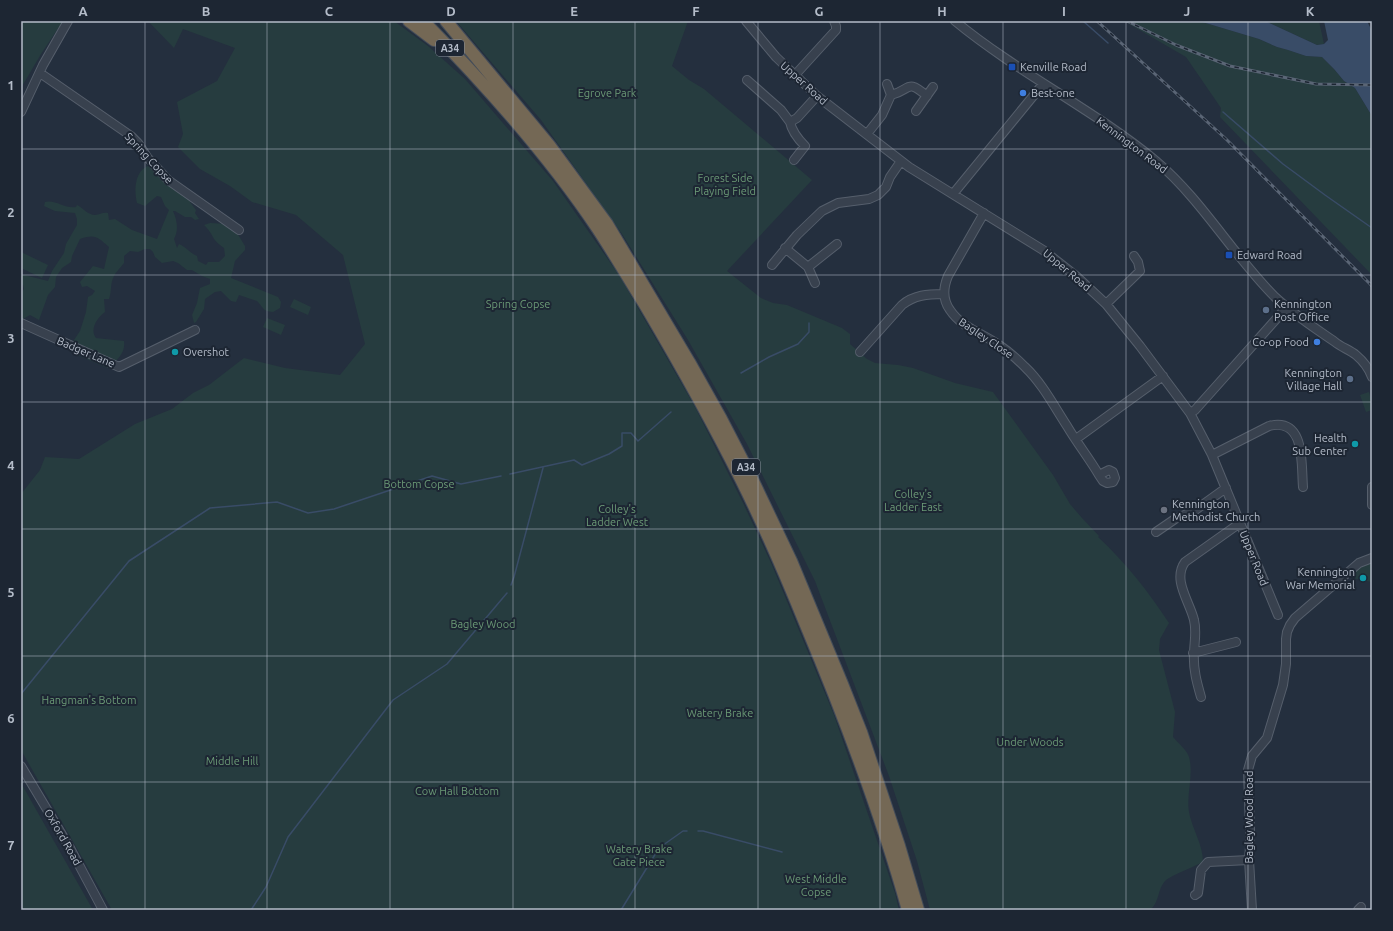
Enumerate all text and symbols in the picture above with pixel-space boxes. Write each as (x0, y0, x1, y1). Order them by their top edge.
text: A (78, 4, 88, 18)
text: B (202, 4, 211, 18)
text: C (325, 4, 334, 18)
text: D (446, 4, 456, 18)
text: E (570, 4, 578, 18)
text: F (692, 4, 700, 18)
text: G (815, 4, 824, 18)
text: H (937, 4, 947, 18)
text: I (1062, 4, 1066, 18)
text: J (1184, 4, 1190, 18)
text: K (1306, 4, 1315, 18)
road number: A34 (436, 40, 464, 56)
street label: Upper Road (778, 59, 830, 107)
place label: Kenville Road (1020, 61, 1087, 73)
marker: Kenville Road (1007, 62, 1017, 72)
text: 1 (7, 78, 15, 92)
park label: Egrove Park (578, 87, 637, 99)
place label: Best-one (1031, 87, 1075, 99)
marker: Best-one (1018, 88, 1028, 98)
street label: Kennington Road (1094, 115, 1170, 175)
street label: Spring Copse (123, 130, 175, 186)
park label: Forest Side Playing Field (694, 172, 756, 197)
text: 2 (7, 205, 15, 219)
street label: Upper Road (1041, 247, 1093, 293)
place label: Edward Road (1237, 249, 1302, 261)
marker: Edward Road (1224, 250, 1234, 260)
park label: Spring Copse (486, 298, 550, 310)
place label: Kennington Post Office (1274, 298, 1332, 323)
marker: Kennington Post Office (1261, 305, 1271, 315)
street label: Bagley Close (957, 316, 1015, 360)
text: 3 (7, 331, 15, 345)
street label: Badger Lane (55, 334, 117, 370)
place label: Co-op Food (1252, 336, 1309, 348)
marker: Co-op Food (1312, 337, 1322, 347)
place label: Overshot (183, 346, 230, 358)
marker: Overshot (170, 347, 180, 357)
place label: Kennington Village Hall (1285, 367, 1342, 392)
marker: Kennington Village Hall (1345, 374, 1355, 384)
place label: Health Sub Center (1292, 432, 1348, 457)
marker: Health Sub Center (1350, 439, 1360, 449)
text: 4 (7, 458, 15, 472)
road number: A34 (732, 459, 760, 475)
park label: Bottom Copse (384, 478, 454, 490)
park label: Colley's Ladder East (884, 488, 943, 513)
place label: Kennington Methodist Church (1172, 498, 1260, 523)
park label: Colley's Ladder West (586, 503, 649, 528)
marker: Kennington Methodist Church (1159, 505, 1169, 515)
street label: Upper Road (1237, 529, 1271, 587)
place label: Kennington War Memorial (1286, 566, 1355, 591)
marker: Kennington War Memorial (1358, 573, 1368, 583)
text: 5 (7, 585, 15, 599)
park label: Bagley Wood (450, 618, 516, 630)
park label: Hangman's Bottom (41, 694, 137, 706)
park label: Watery Brake (687, 707, 753, 719)
text: 6 (7, 711, 15, 725)
park label: Under Woods (996, 736, 1064, 748)
park label: Middle Hill (206, 755, 258, 767)
street label: Bagley Wood Road (1243, 771, 1255, 863)
park label: Cow Hall Bottom (415, 785, 499, 797)
street label: Oxford Road (42, 807, 84, 867)
text: 7 (7, 838, 15, 852)
park label: Watery Brake Gate Piece (606, 843, 672, 868)
park label: West Middle Copse (785, 873, 847, 898)

